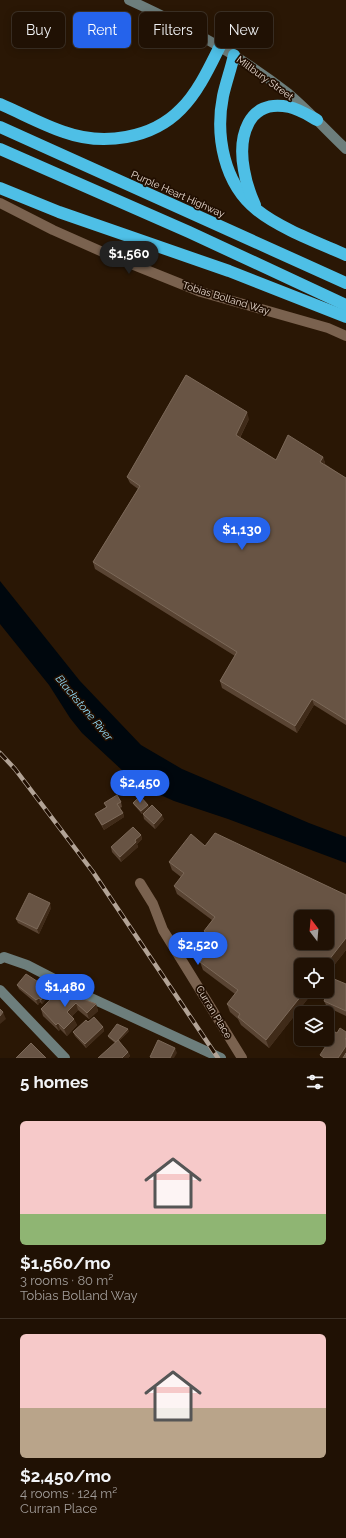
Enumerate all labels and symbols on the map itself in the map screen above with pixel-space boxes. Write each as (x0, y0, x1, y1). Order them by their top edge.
street label: Millbury Street (234, 54, 296, 103)
street label: Purple Heart Highway (130, 168, 227, 220)
pin: $1,560 (96, 241, 162, 275)
street label: Tobias Bolland Way (181, 280, 271, 317)
pin: $1,130 (209, 517, 275, 551)
water label: Blackstone River (53, 672, 116, 745)
pin: $2,450 (107, 770, 173, 804)
north arrow (294, 910, 334, 950)
pin: $2,520 (165, 932, 231, 966)
pin: $1,480 (32, 974, 98, 1008)
street label: Curran Place (194, 984, 234, 1040)

